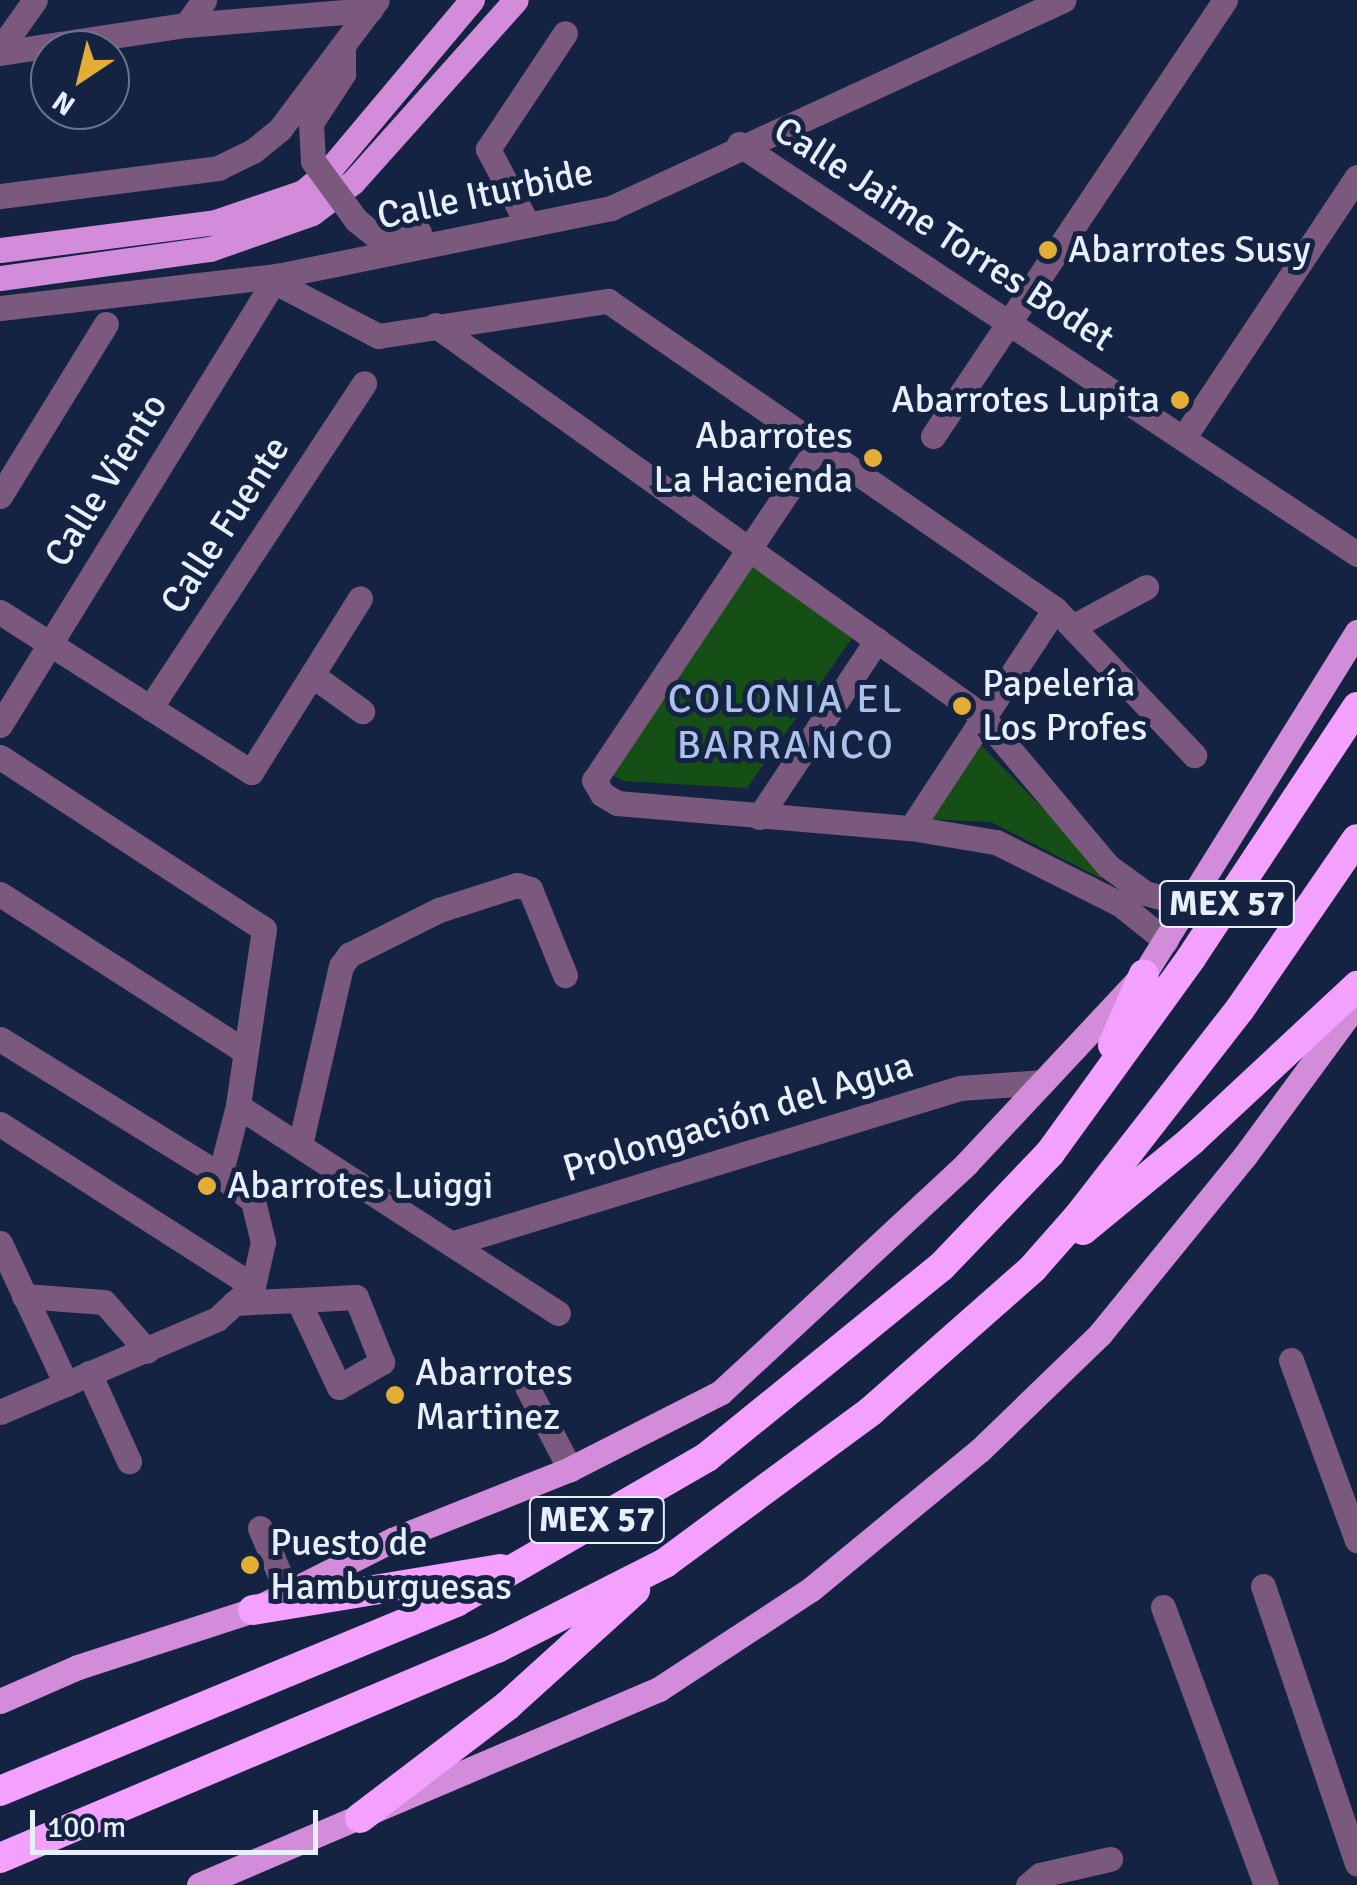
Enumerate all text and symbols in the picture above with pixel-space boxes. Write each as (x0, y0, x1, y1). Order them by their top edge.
north arrow (30, 30, 130, 130)
text: N (46, 83, 82, 122)
street label: Calle Jaime Torres Bodet (766, 107, 1122, 361)
street label: Calle Iturbide (373, 149, 597, 239)
place label: Abarrotes Susy (1068, 227, 1310, 273)
marker: Abarrotes Susy (1037, 239, 1059, 261)
place label: Abarrotes Lupita (891, 377, 1160, 423)
street label: Calle Viento (35, 385, 177, 575)
marker: Abarrotes Lupita (1169, 389, 1191, 411)
place label: Abarrotes La Hacienda (653, 413, 853, 502)
street label: Calle Fuente (151, 428, 299, 622)
marker: Abarrotes La Hacienda (862, 447, 884, 469)
place label: Papelería Los Profes (982, 661, 1147, 751)
district label: COLONIA EL BARRANCO (668, 675, 904, 769)
marker: Papelería Los Profes (951, 695, 973, 717)
road number: MEX 57 (1157, 874, 1297, 934)
street label: Prolongación del Agua (557, 1042, 919, 1192)
place label: Abarrotes Luiggi (227, 1163, 493, 1209)
marker: Abarrotes Luiggi (196, 1175, 218, 1197)
place label: Abarrotes Martinez (415, 1350, 573, 1440)
marker: Abarrotes Martinez (384, 1384, 406, 1406)
road number: MEX 57 (527, 1490, 667, 1550)
place label: Puesto de Hamburguesas (270, 1520, 512, 1610)
marker: Puesto de Hamburguesas (239, 1554, 261, 1576)
scale bar (35, 1790, 322, 1852)
text: 100 m (47, 1809, 126, 1846)

